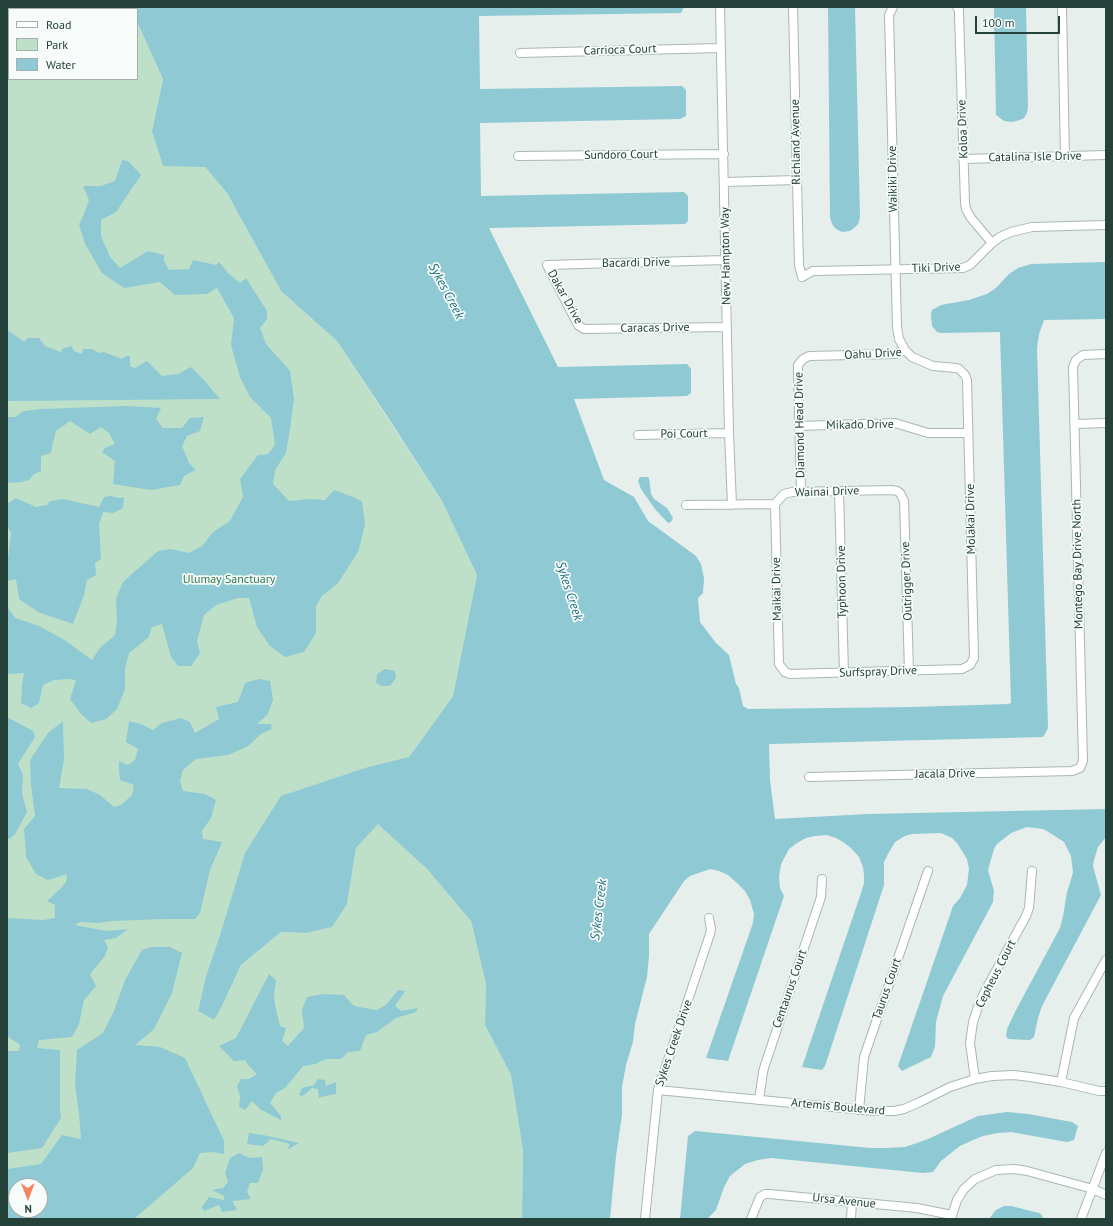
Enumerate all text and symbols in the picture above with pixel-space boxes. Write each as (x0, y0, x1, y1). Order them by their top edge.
legend (8, 8, 138, 80)
scale bar (977, 8, 1062, 34)
text: 100 m (982, 15, 1015, 30)
text: Road (46, 17, 71, 32)
text: Park (46, 37, 68, 52)
street label: Carrioca Court (583, 42, 657, 58)
text: Water (46, 57, 76, 72)
street label: Richland Avenue (788, 99, 804, 185)
street label: Koloa Drive (955, 99, 971, 159)
street label: Waikiki Drive (885, 146, 901, 212)
street label: Sundoro Court (584, 147, 658, 163)
street label: Catalina Isle Drive (988, 149, 1082, 165)
street label: New Hampton Way (718, 207, 734, 305)
street label: Bacardi Drive (602, 255, 670, 271)
water label: Sykes Creek (425, 260, 467, 322)
street label: Tiki Drive (911, 260, 961, 276)
street label: Dakar Drive (544, 267, 586, 327)
street label: Caracas Drive (620, 320, 690, 336)
street label: Oahu Drive (844, 345, 902, 363)
street label: Diamond Head Drive (792, 372, 808, 478)
street label: Mikado Drive (826, 417, 894, 433)
street label: Poi Court (660, 426, 708, 442)
street label: Wainai Drive (795, 484, 859, 500)
street label: Molakai Drive (963, 484, 979, 554)
street label: Montego Bay Drive North (1070, 499, 1086, 629)
street label: Outrigger Drive (898, 541, 916, 621)
street label: Typhoon Drive (834, 545, 850, 619)
street label: Maikai Drive (769, 557, 785, 621)
water label: Sykes Creek (552, 559, 586, 623)
park label: Ulumay Sanctuary (183, 573, 275, 587)
street label: Surfspray Drive (839, 663, 917, 681)
street label: Jacala Drive (915, 766, 975, 782)
water label: Sykes Creek (588, 879, 610, 941)
street label: Cepheus Court (973, 938, 1019, 1010)
street label: Centaurus Court (770, 948, 810, 1030)
street label: Taurus Court (870, 956, 904, 1022)
street label: Sykes Creek Drive (652, 998, 696, 1088)
street label: Artemis Boulevard (790, 1096, 886, 1118)
north arrow (8, 1178, 48, 1218)
street label: Ursa Avenue (812, 1191, 876, 1211)
text: N (24, 1202, 32, 1216)

